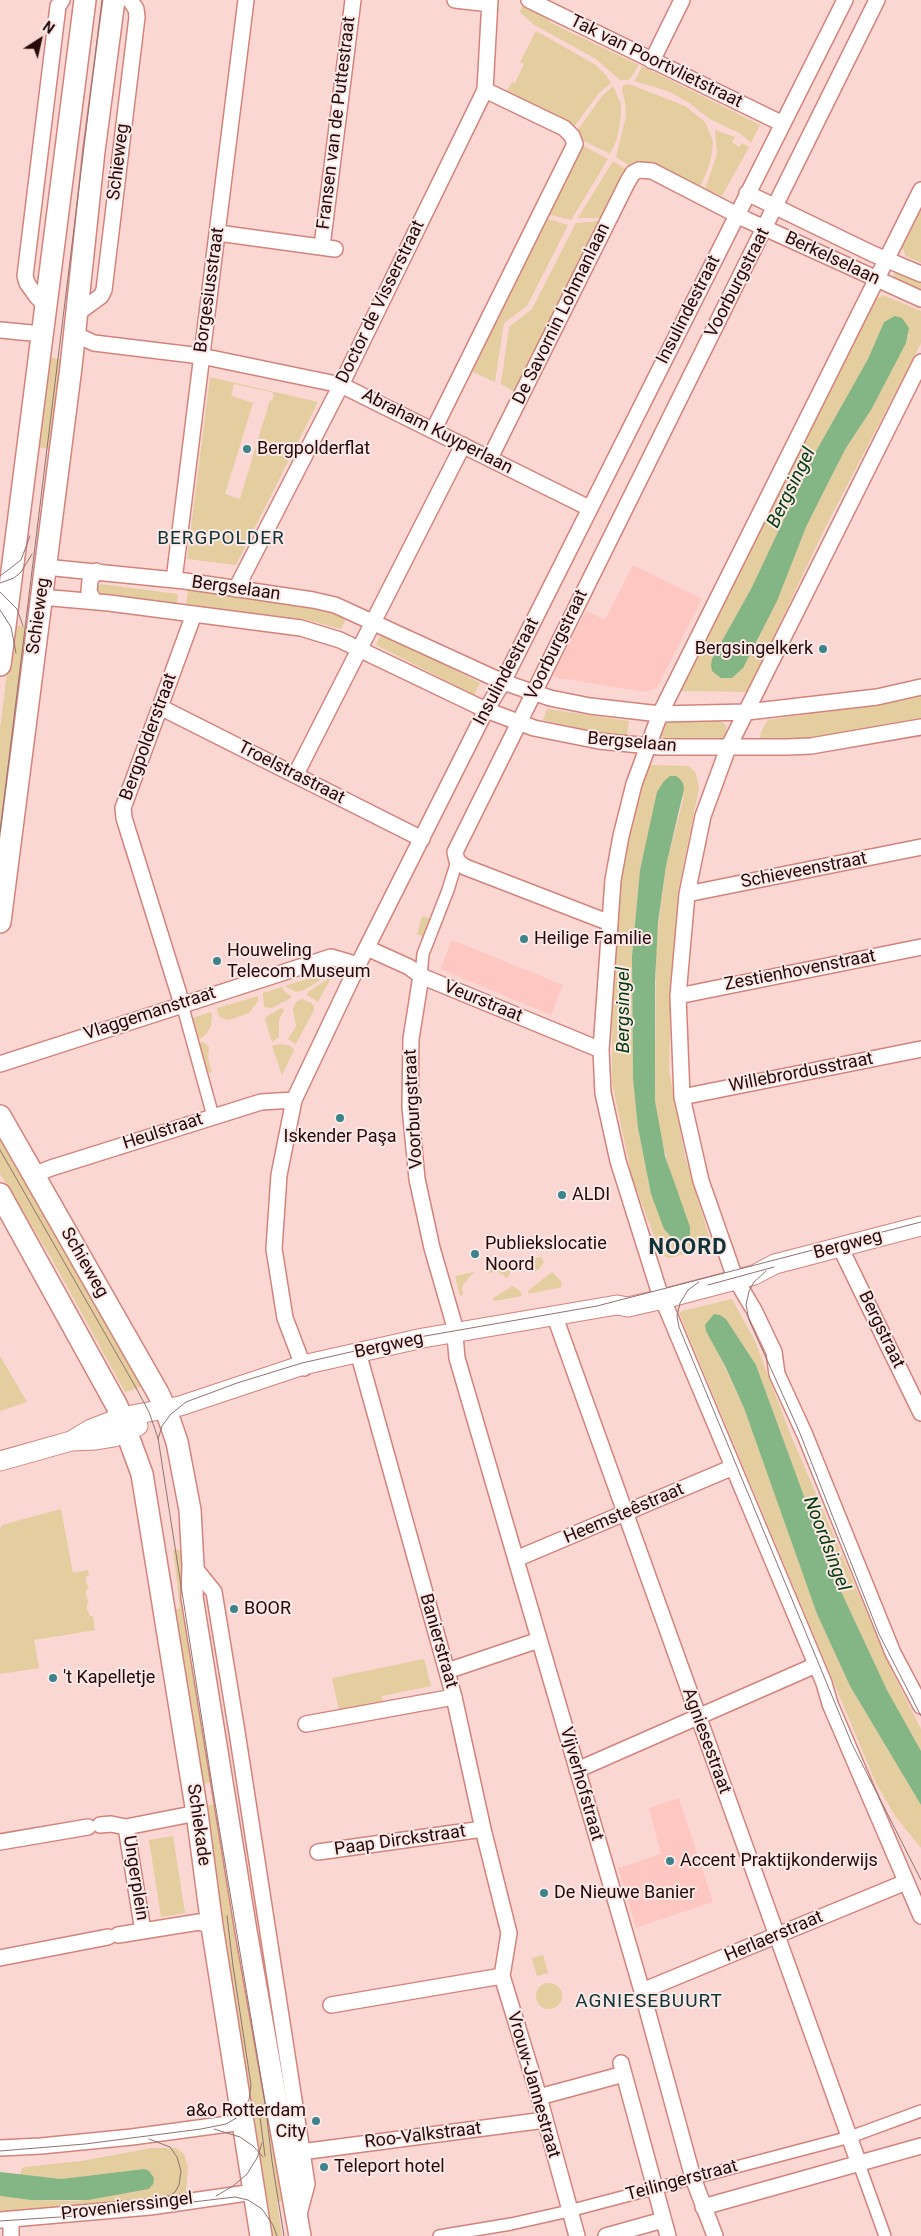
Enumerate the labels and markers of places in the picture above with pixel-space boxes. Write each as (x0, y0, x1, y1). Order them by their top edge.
place label: Bergpolderflat (257, 438, 370, 460)
marker: Bergpolderflat (241, 443, 253, 455)
place label: Bergsingelkerk (695, 638, 813, 660)
marker: Bergsingelkerk (817, 643, 829, 655)
place label: Heilige Familie (534, 928, 652, 950)
marker: Heilige Familie (518, 933, 530, 945)
place label: Houweling Telecom Museum (227, 940, 370, 982)
marker: Houweling Telecom Museum (211, 955, 223, 967)
marker: Iskender Paşa (334, 1112, 346, 1124)
place label: Iskender Paşa (283, 1126, 397, 1148)
place label: ALDI (572, 1184, 610, 1206)
marker: ALDI (556, 1189, 568, 1201)
place label: Publiekslocatie Noord (485, 1233, 607, 1276)
marker: Publiekslocatie Noord (469, 1248, 481, 1260)
place label: BOOR (244, 1598, 291, 1620)
marker: BOOR (228, 1603, 240, 1615)
place label: 't Kapelletje (63, 1667, 155, 1689)
marker: 't Kapelletje (47, 1672, 59, 1684)
place label: Accent Praktijkonderwijs (680, 1850, 878, 1872)
marker: Accent Praktijkonderwijs (664, 1855, 676, 1867)
place label: De Nieuwe Banier (554, 1882, 695, 1904)
marker: De Nieuwe Banier (538, 1887, 550, 1899)
place label: a&o Rotterdam City (186, 2100, 306, 2142)
marker: a&o Rotterdam City (310, 2115, 322, 2127)
place label: Teleport hotel (334, 2156, 445, 2178)
marker: Teleport hotel (318, 2161, 330, 2173)

